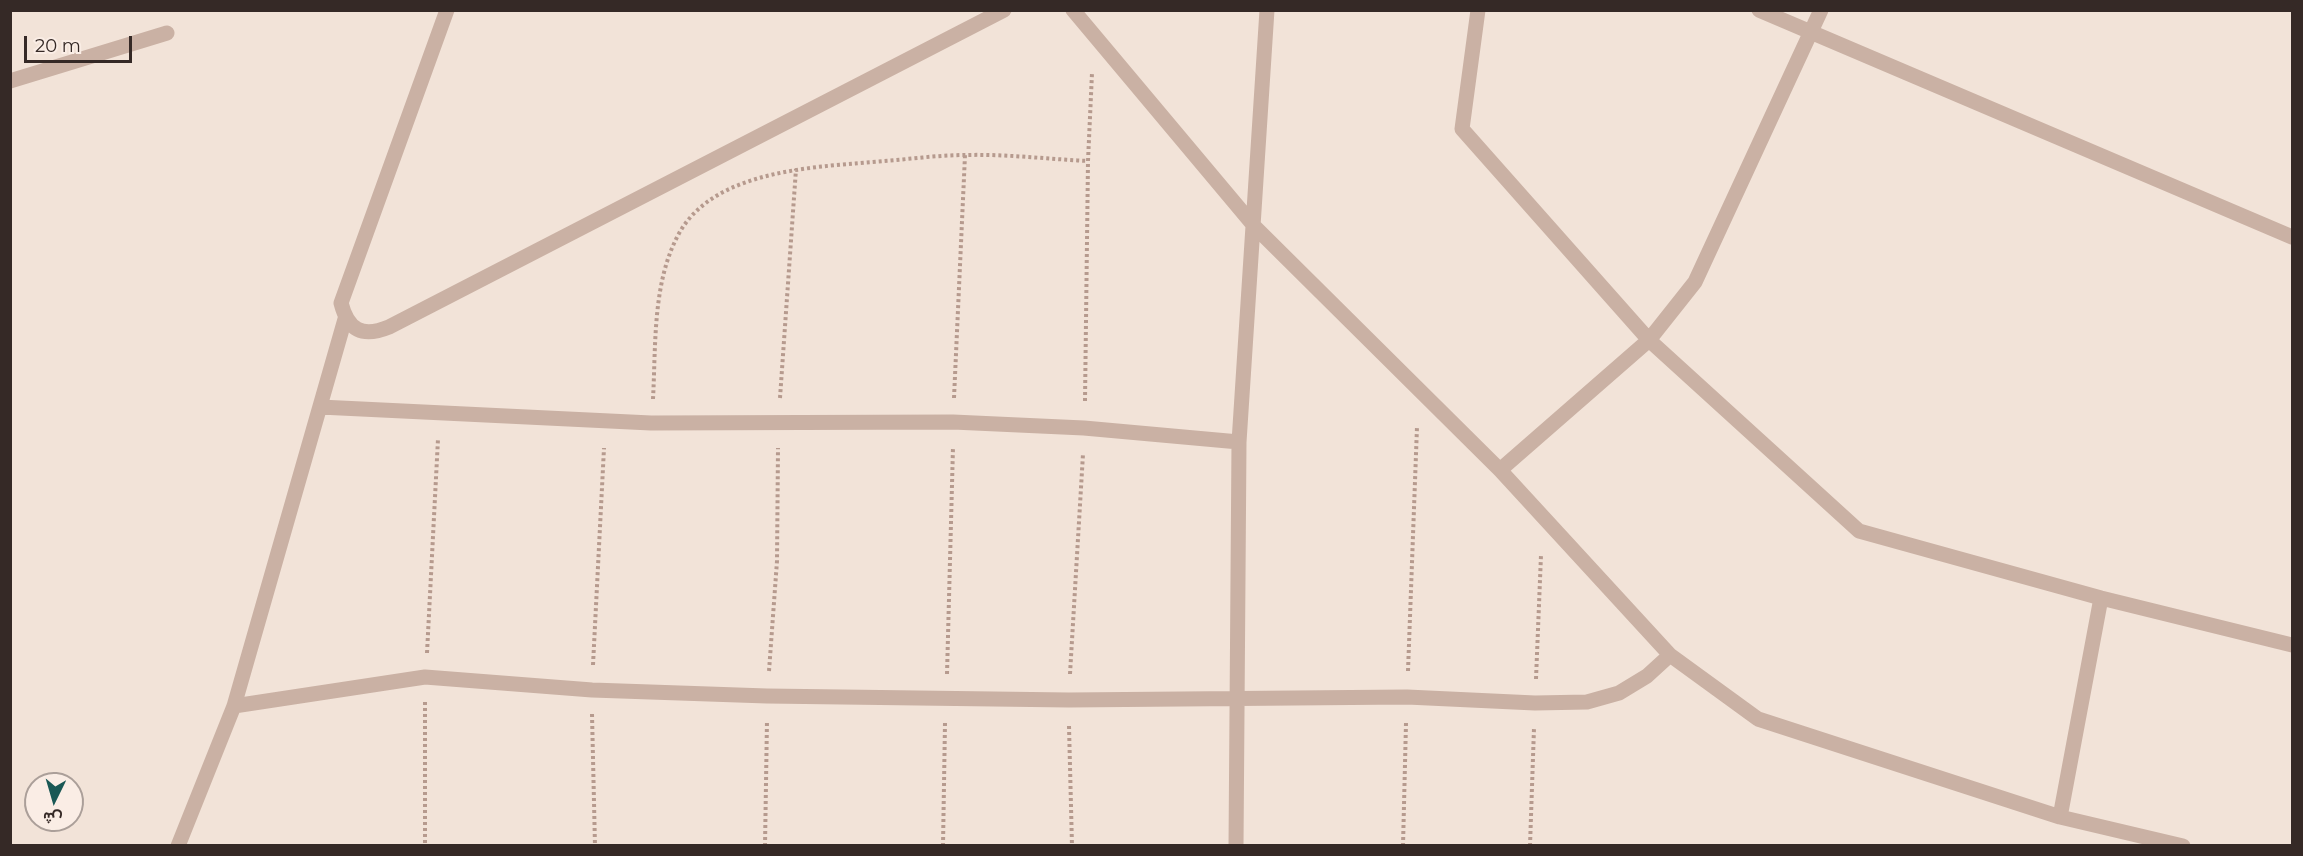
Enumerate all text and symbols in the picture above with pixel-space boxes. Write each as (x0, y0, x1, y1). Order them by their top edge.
scale bar (27, 24, 135, 62)
text: 20 m (35, 35, 81, 57)
north arrow (24, 772, 84, 832)
text: ش (42, 808, 63, 829)

